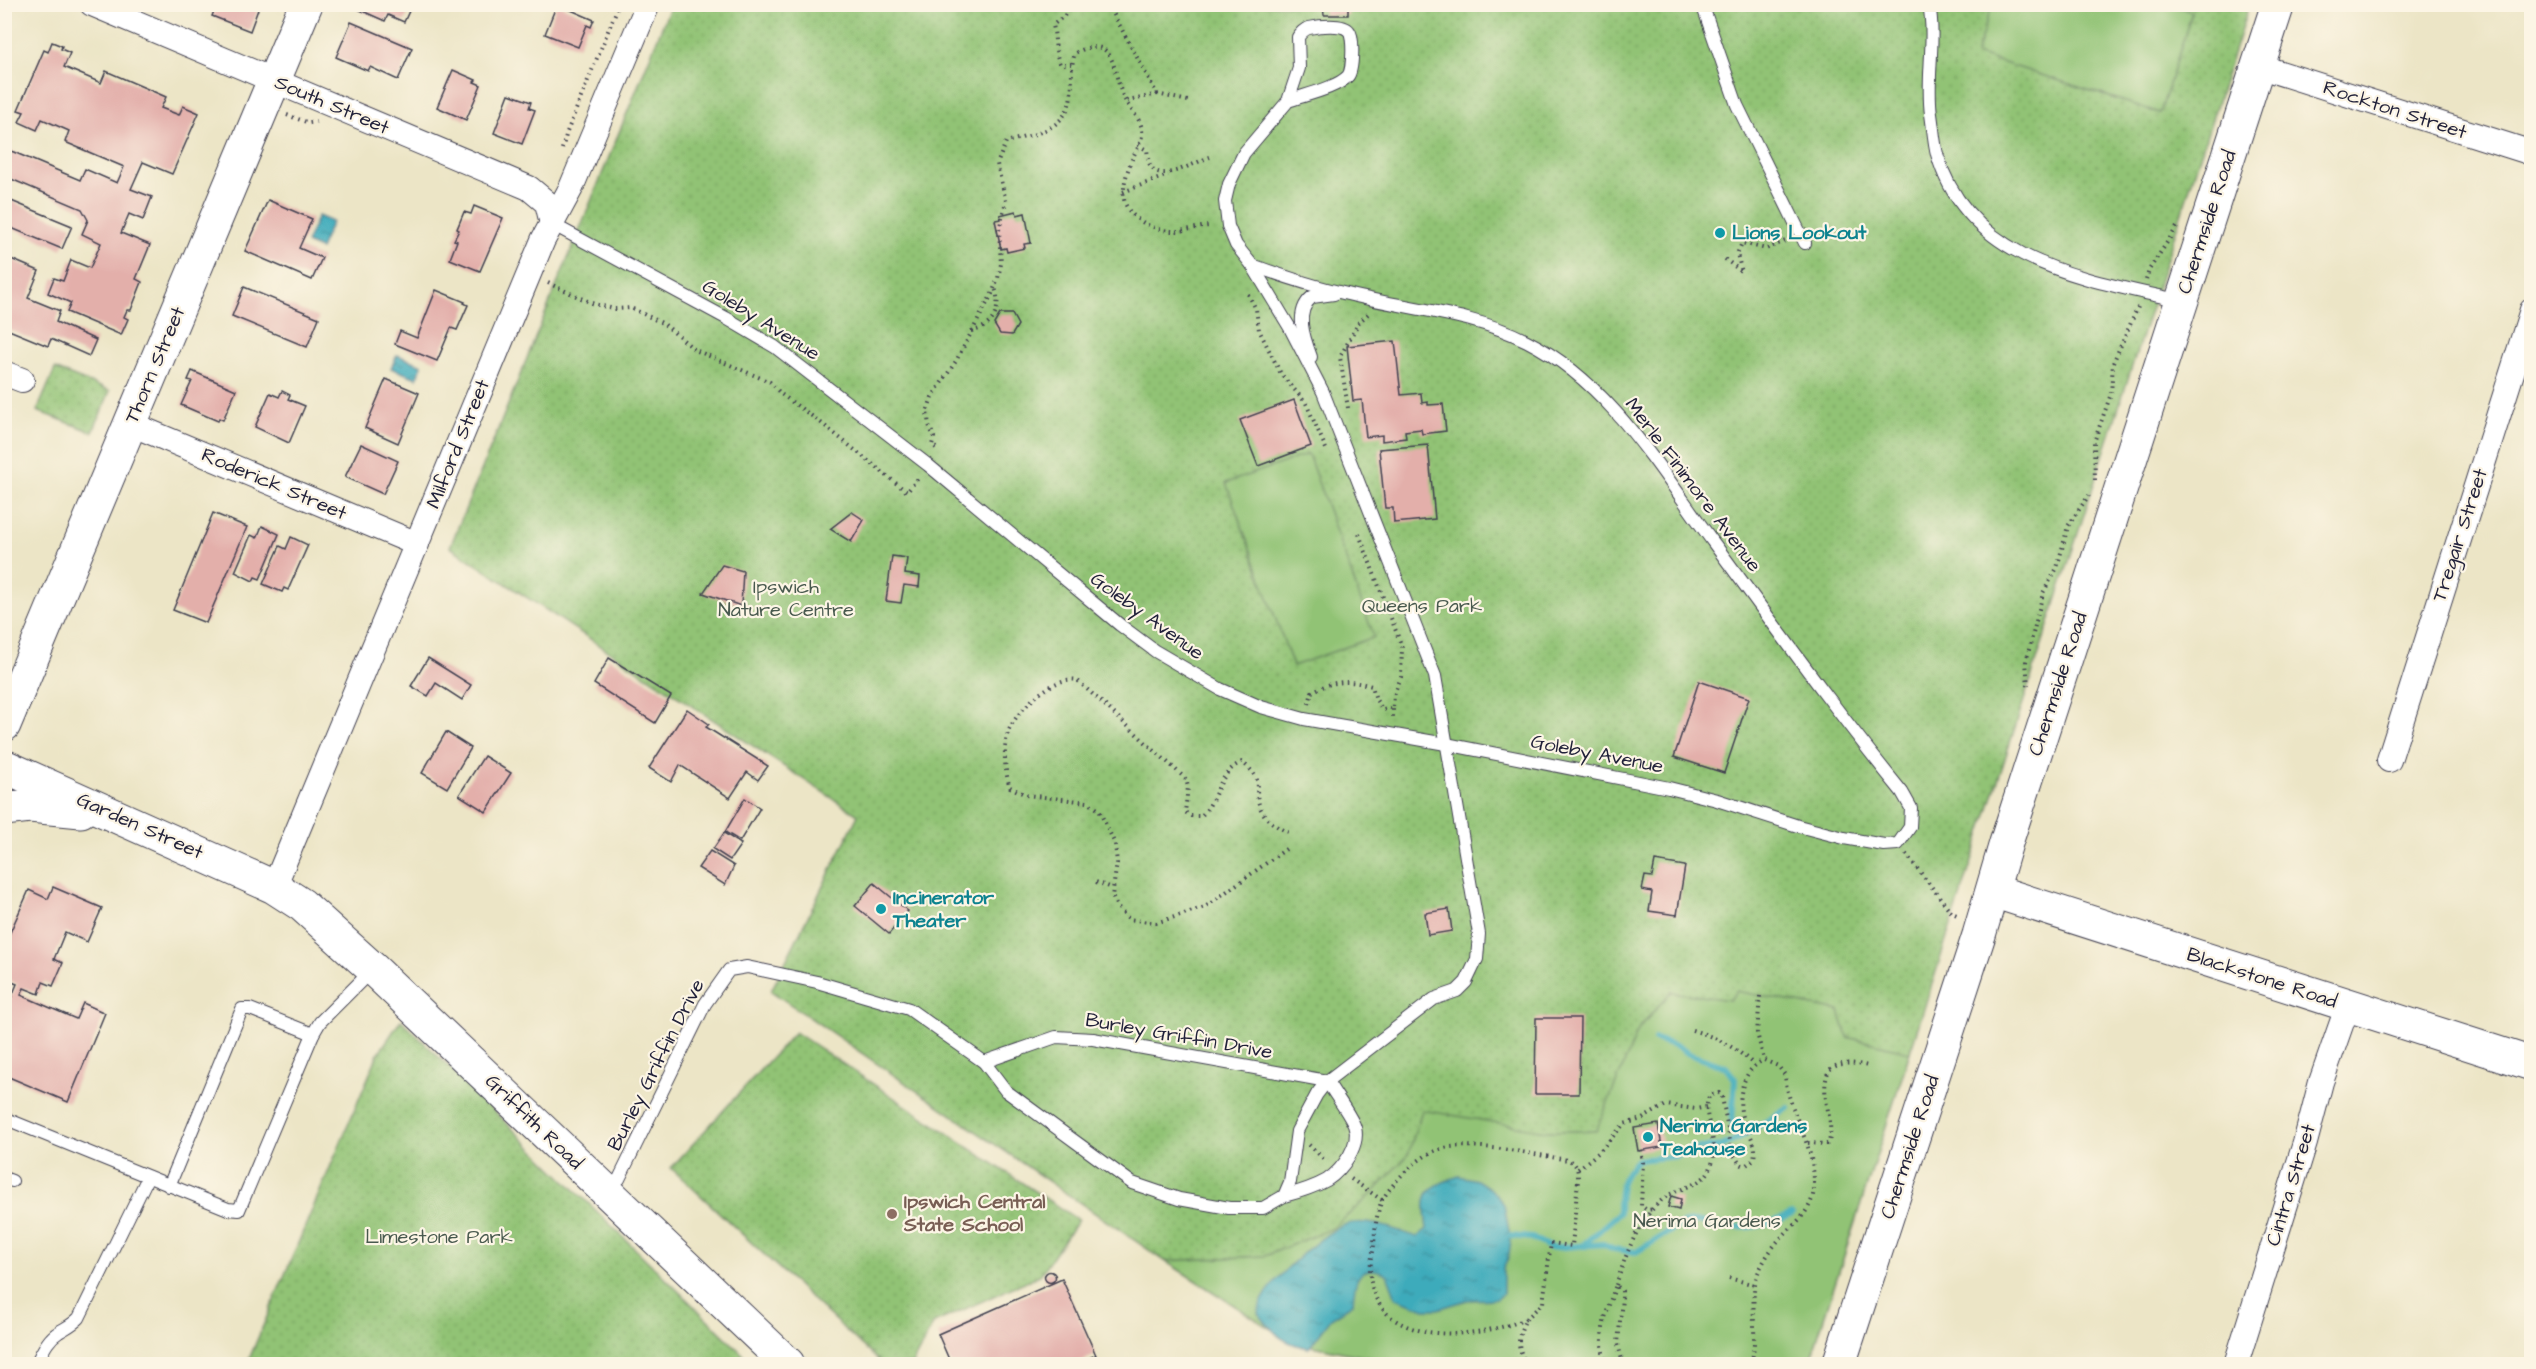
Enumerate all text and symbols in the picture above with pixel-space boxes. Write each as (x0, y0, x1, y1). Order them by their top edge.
street label: South Street (270, 68, 394, 142)
street label: Rockton Street (2320, 74, 2470, 146)
street label: Chermside Road (2171, 147, 2243, 297)
place label: Lions Lookout (1732, 219, 1867, 247)
marker: Lions Lookout (1713, 226, 1727, 240)
street label: Goleby Avenue (696, 273, 825, 368)
street label: Thorn Street (118, 302, 192, 428)
street label: Milford Street (419, 375, 497, 513)
street label: Merle Finimore Avenue (1618, 392, 1768, 578)
street label: Roderick Street (197, 441, 351, 527)
street label: Tregair Street (2425, 465, 2496, 606)
street label: Goleby Avenue (1084, 565, 1210, 668)
park label: Ipswich Nature Centre (718, 573, 854, 624)
park label: Queens Park (1362, 592, 1482, 620)
street label: Chermside Road (2022, 609, 2094, 759)
street label: Goleby Avenue (1528, 727, 1666, 782)
street label: Garden Street (72, 786, 208, 866)
place label: Incinerator Theater (892, 884, 995, 935)
marker: Incinerator Theater (874, 902, 888, 916)
street label: Blackstone Road (2183, 940, 2341, 1016)
street label: Burley Griffin Drive (601, 974, 712, 1156)
street label: Burley Griffin Drive (1083, 1006, 1275, 1067)
street label: Griffith Road (479, 1068, 589, 1176)
street label: Chermside Road (1874, 1072, 1946, 1222)
place label: Nerima Gardens Teahouse (1659, 1112, 1807, 1163)
street label: Cintra Street (2259, 1121, 2323, 1249)
marker: Nerima Gardens Teahouse (1641, 1130, 1655, 1144)
place label: Ipswich Central State School (903, 1188, 1045, 1239)
marker: Ipswich Central State School (885, 1207, 899, 1221)
park label: Nerima Gardens (1633, 1207, 1781, 1235)
park label: Limestone Park (365, 1223, 513, 1251)

